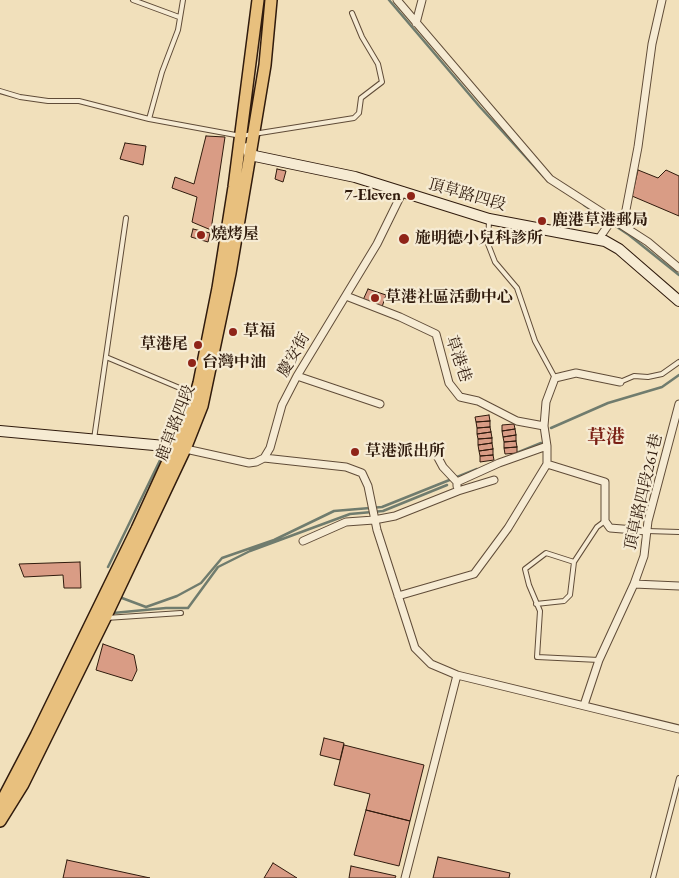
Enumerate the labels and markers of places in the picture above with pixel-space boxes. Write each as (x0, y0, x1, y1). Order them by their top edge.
place label: 7-Eleven (344, 186, 401, 206)
marker: 7-Eleven (405, 190, 417, 202)
place label: 鹿港草港郵局 (552, 211, 648, 231)
marker: 鹿港草港郵局 (536, 215, 548, 227)
place label: 燒烤屋 (211, 225, 259, 245)
marker: 燒烤屋 (195, 229, 207, 241)
place label: 施明德小兒科診所 (415, 229, 543, 249)
marker: 施明德小兒科診所 (397, 232, 411, 246)
place label: 草港社區活動中心 (385, 288, 513, 308)
marker: 草港社區活動中心 (369, 292, 381, 304)
place label: 草福 (243, 322, 275, 342)
marker: 草福 (227, 326, 239, 338)
place label: 草港尾 (140, 335, 188, 355)
marker: 草港尾 (192, 339, 204, 351)
place label: 台灣中油 (202, 353, 266, 373)
marker: 台灣中油 (186, 357, 198, 369)
place label: 草港派出所 (365, 442, 445, 462)
marker: 草港派出所 (349, 446, 361, 458)

